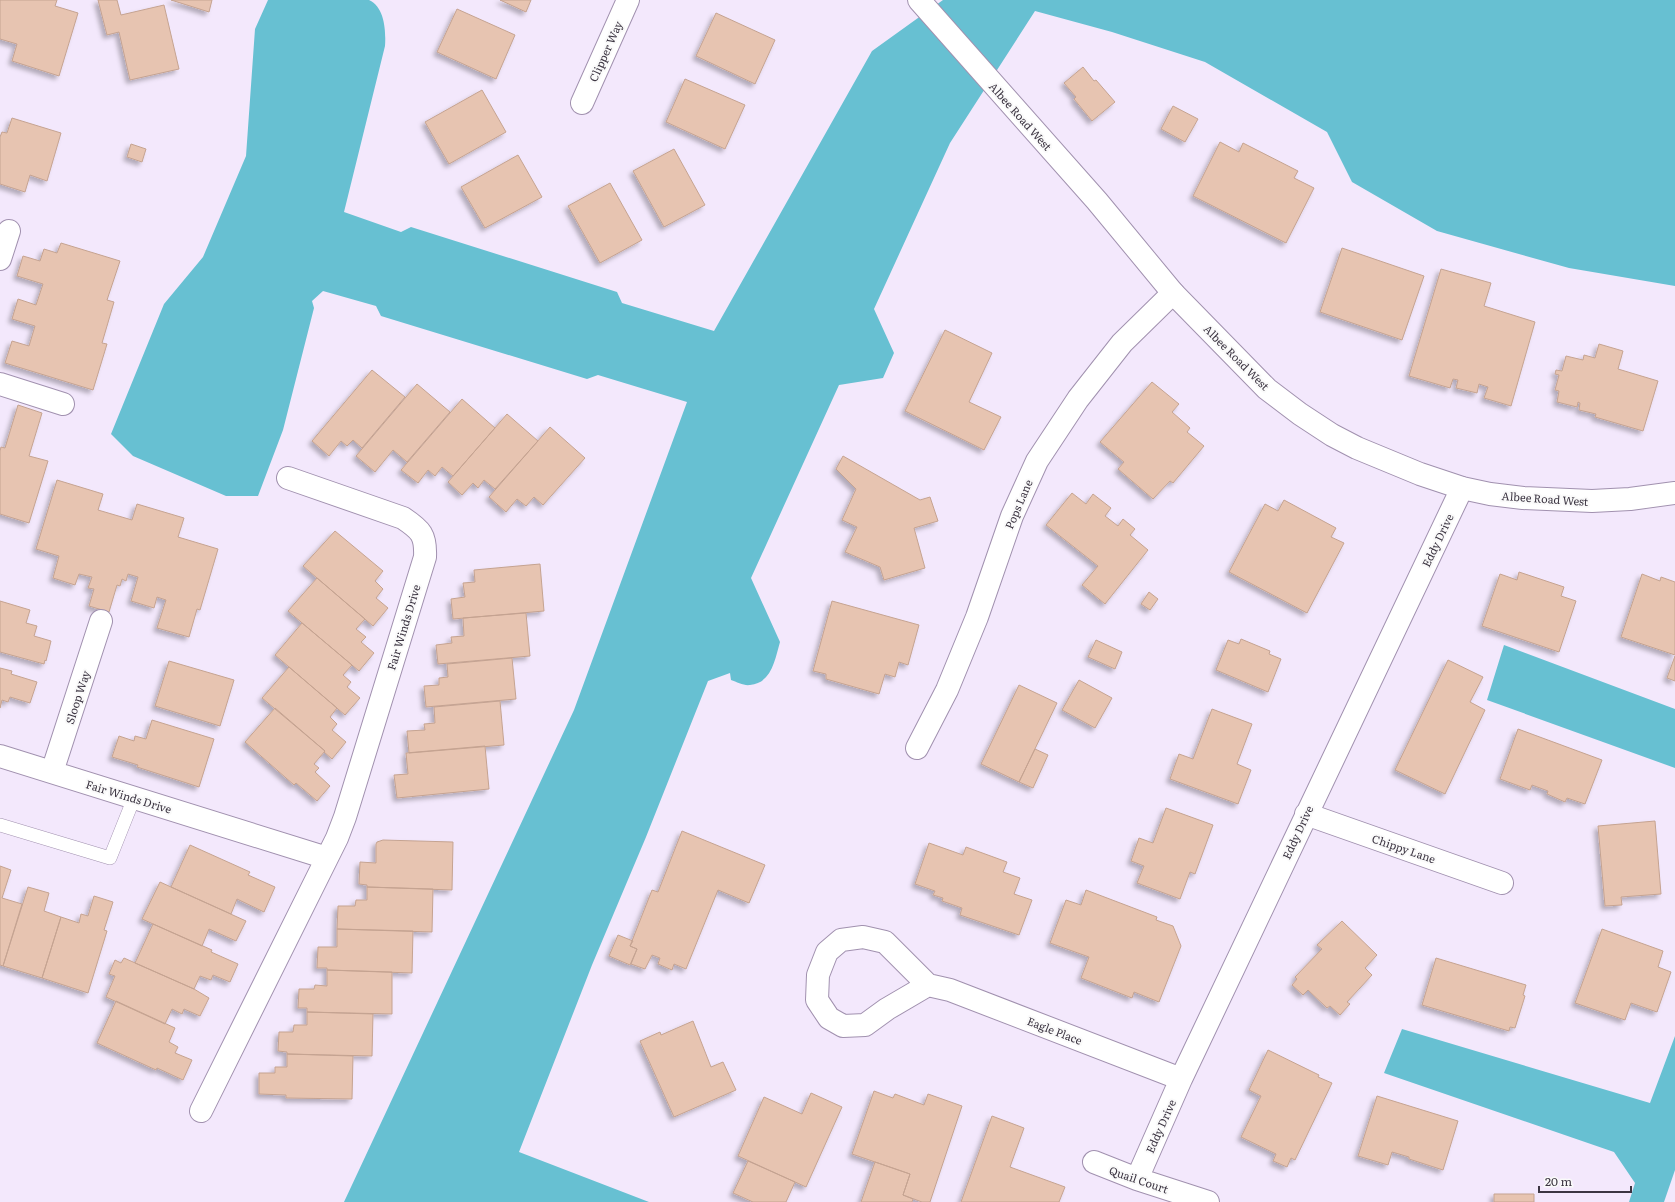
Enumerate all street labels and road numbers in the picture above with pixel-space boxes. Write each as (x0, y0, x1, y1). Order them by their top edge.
street label: Clipper Way (584, 17, 626, 84)
street label: Albee Road West (986, 78, 1056, 154)
street label: Albee Road West (1201, 321, 1274, 394)
street label: Pops Lane (1000, 476, 1036, 531)
street label: Albee Road West (1501, 487, 1589, 509)
street label: Eddy Drive (1417, 510, 1457, 569)
street label: Fair Winds Drive (382, 582, 424, 672)
street label: Sloop Way (61, 668, 93, 726)
street label: Fair Winds Drive (84, 775, 174, 817)
street label: Eddy Drive (1278, 802, 1317, 861)
street label: Chippy Lane (1370, 830, 1438, 866)
street label: Eagle Place (1025, 1012, 1085, 1048)
street label: Eddy Drive (1141, 1096, 1179, 1155)
street label: Quail Court (1107, 1161, 1171, 1197)

